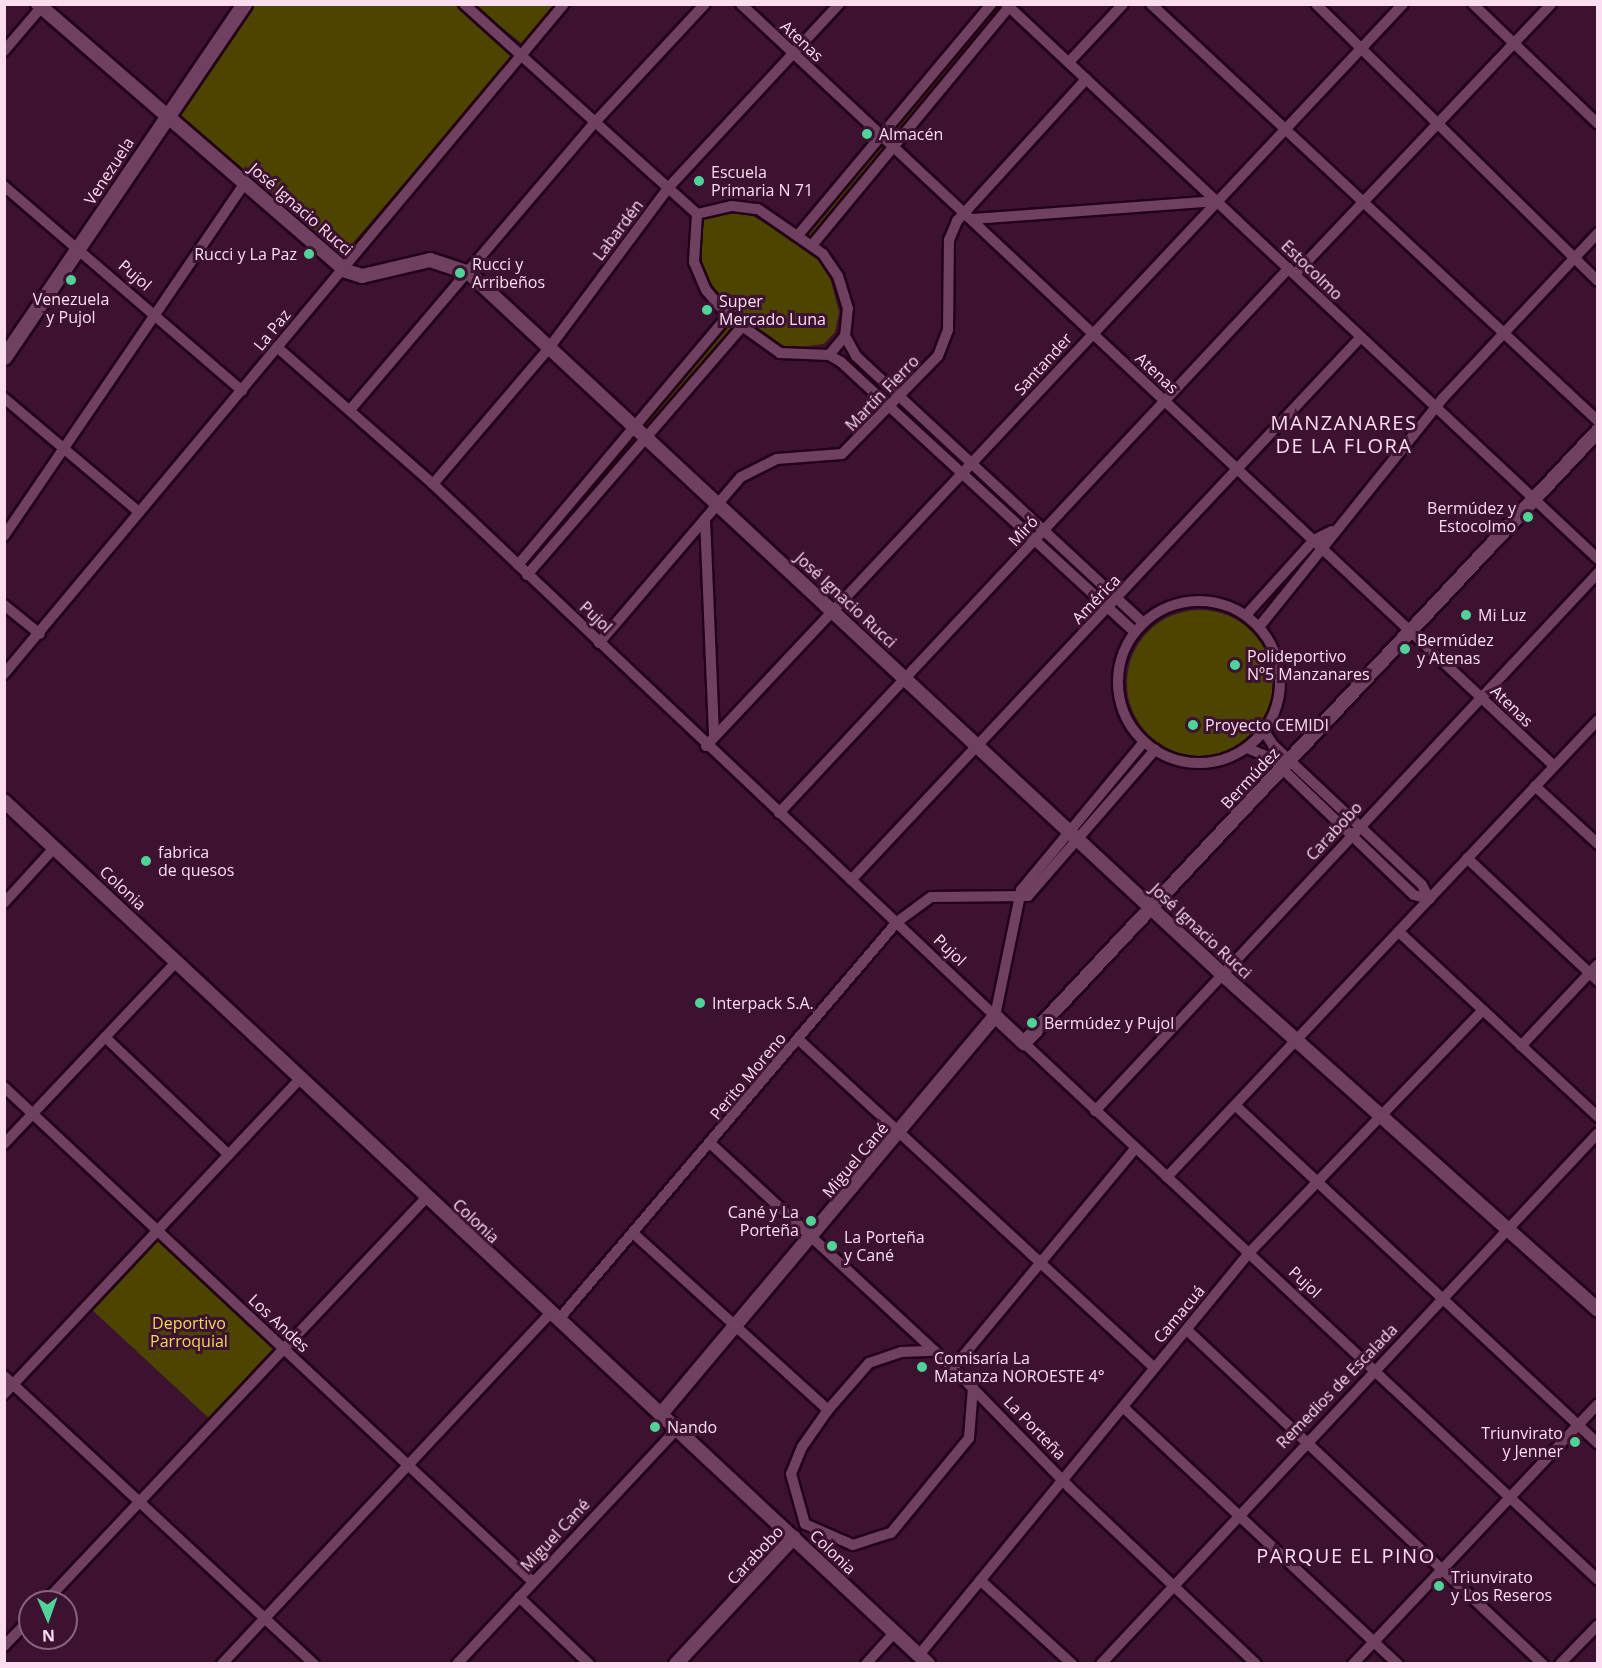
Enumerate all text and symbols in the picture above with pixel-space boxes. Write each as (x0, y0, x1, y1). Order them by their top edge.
street label: Atenas (777, 17, 827, 65)
place label: Almacén (879, 124, 943, 144)
marker: Almacén (860, 127, 874, 141)
street label: Venezuela (80, 134, 138, 208)
street label: José Ignacio Rucci (245, 159, 357, 259)
place label: Escuela Primaria N 71 (711, 162, 813, 200)
marker: Escuela Primaria N 71 (692, 174, 706, 188)
street label: Labardén (589, 196, 647, 264)
street label: Estocolmo (1277, 236, 1347, 304)
place label: Rucci y La Paz (194, 244, 297, 264)
marker: Rucci y La Paz (302, 247, 316, 261)
place label: Rucci y Arribeños (472, 254, 545, 292)
street label: Pujol (115, 256, 155, 294)
marker: Rucci y Arribeños (453, 266, 467, 280)
marker: Venezuela y Pujol (64, 273, 78, 287)
place label: Venezuela y Pujol (33, 289, 109, 327)
place label: Super Mercado Luna (719, 291, 826, 329)
marker: Super Mercado Luna (700, 303, 714, 317)
street label: La Paz (250, 306, 294, 354)
street label: Santander (1010, 329, 1076, 399)
street label: Atenas (1132, 349, 1182, 397)
street label: Martín Fierro (841, 351, 923, 435)
district label: MANZANARES DE LA FLORA (1271, 411, 1417, 458)
place label: Bermúdez y Estocolmo (1427, 498, 1516, 536)
marker: Bermúdez y Estocolmo (1521, 510, 1535, 524)
street label: Miró (1004, 512, 1042, 550)
street label: José Ignacio Rucci (792, 548, 900, 652)
street label: América (1068, 570, 1124, 628)
street label: Pujol (576, 597, 616, 637)
place label: Mi Luz (1478, 605, 1526, 625)
marker: Mi Luz (1459, 608, 1473, 622)
place label: Bermúdez y Atenas (1417, 630, 1494, 668)
marker: Bermúdez y Atenas (1398, 642, 1412, 656)
place label: Polideportivo Nº5 Manzanares (1247, 646, 1370, 684)
marker: Polideportivo Nº5 Manzanares (1228, 658, 1242, 672)
street label: Atenas (1487, 681, 1537, 731)
place label: Proyecto CEMIDI (1205, 715, 1329, 735)
marker: Proyecto CEMIDI (1186, 718, 1200, 732)
street label: Bermúdez (1217, 743, 1283, 813)
street label: Carabobo (1302, 798, 1366, 864)
place label: fabrica de quesos (158, 842, 234, 880)
marker: fabrica de quesos (139, 854, 153, 868)
street label: Colonia (96, 862, 150, 914)
street label: José Ignacio Rucci (1147, 879, 1255, 983)
street label: Pujol (930, 930, 970, 970)
place label: Interpack S.A. (712, 993, 814, 1013)
marker: Interpack S.A. (693, 996, 707, 1010)
place label: Bermúdez y Pujol (1044, 1013, 1174, 1033)
marker: Bermúdez y Pujol (1025, 1016, 1039, 1030)
street label: Perito Moreno (706, 1029, 790, 1123)
street label: Miguel Cané (818, 1119, 892, 1201)
street label: Colonia (449, 1195, 503, 1247)
place label: Cané y La Porteña (728, 1202, 799, 1240)
marker: Cané y La Porteña (804, 1214, 818, 1228)
place label: La Porteña y Cané (844, 1227, 925, 1265)
marker: La Porteña y Cané (825, 1239, 839, 1253)
street label: Pujol (1285, 1262, 1325, 1302)
street label: Camacuá (1149, 1281, 1209, 1347)
street label: Los Andes (245, 1290, 313, 1356)
park label: Deportivo Parroquial (150, 1313, 228, 1351)
street label: Remedios de Escalada (1273, 1320, 1401, 1452)
place label: Comisaría La Matanza NOROESTE 4° (934, 1348, 1105, 1386)
marker: Comisaría La Matanza NOROESTE 4° (915, 1360, 929, 1374)
street label: La Porteña (1000, 1392, 1070, 1464)
place label: Nando (667, 1417, 717, 1437)
marker: Nando (648, 1420, 662, 1434)
place label: Triunvirato y Jenner (1481, 1423, 1563, 1461)
marker: Triunvirato y Jenner (1568, 1435, 1582, 1449)
street label: Miguel Cané (517, 1495, 593, 1575)
street label: Carabobo (723, 1522, 787, 1588)
street label: Colonia (806, 1526, 860, 1578)
district label: PARQUE EL PINO (1256, 1543, 1436, 1567)
place label: Triunvirato y Los Reseros (1451, 1567, 1552, 1605)
marker: Triunvirato y Los Reseros (1432, 1579, 1446, 1593)
north arrow (18, 1590, 78, 1650)
text: N (42, 1625, 55, 1647)

